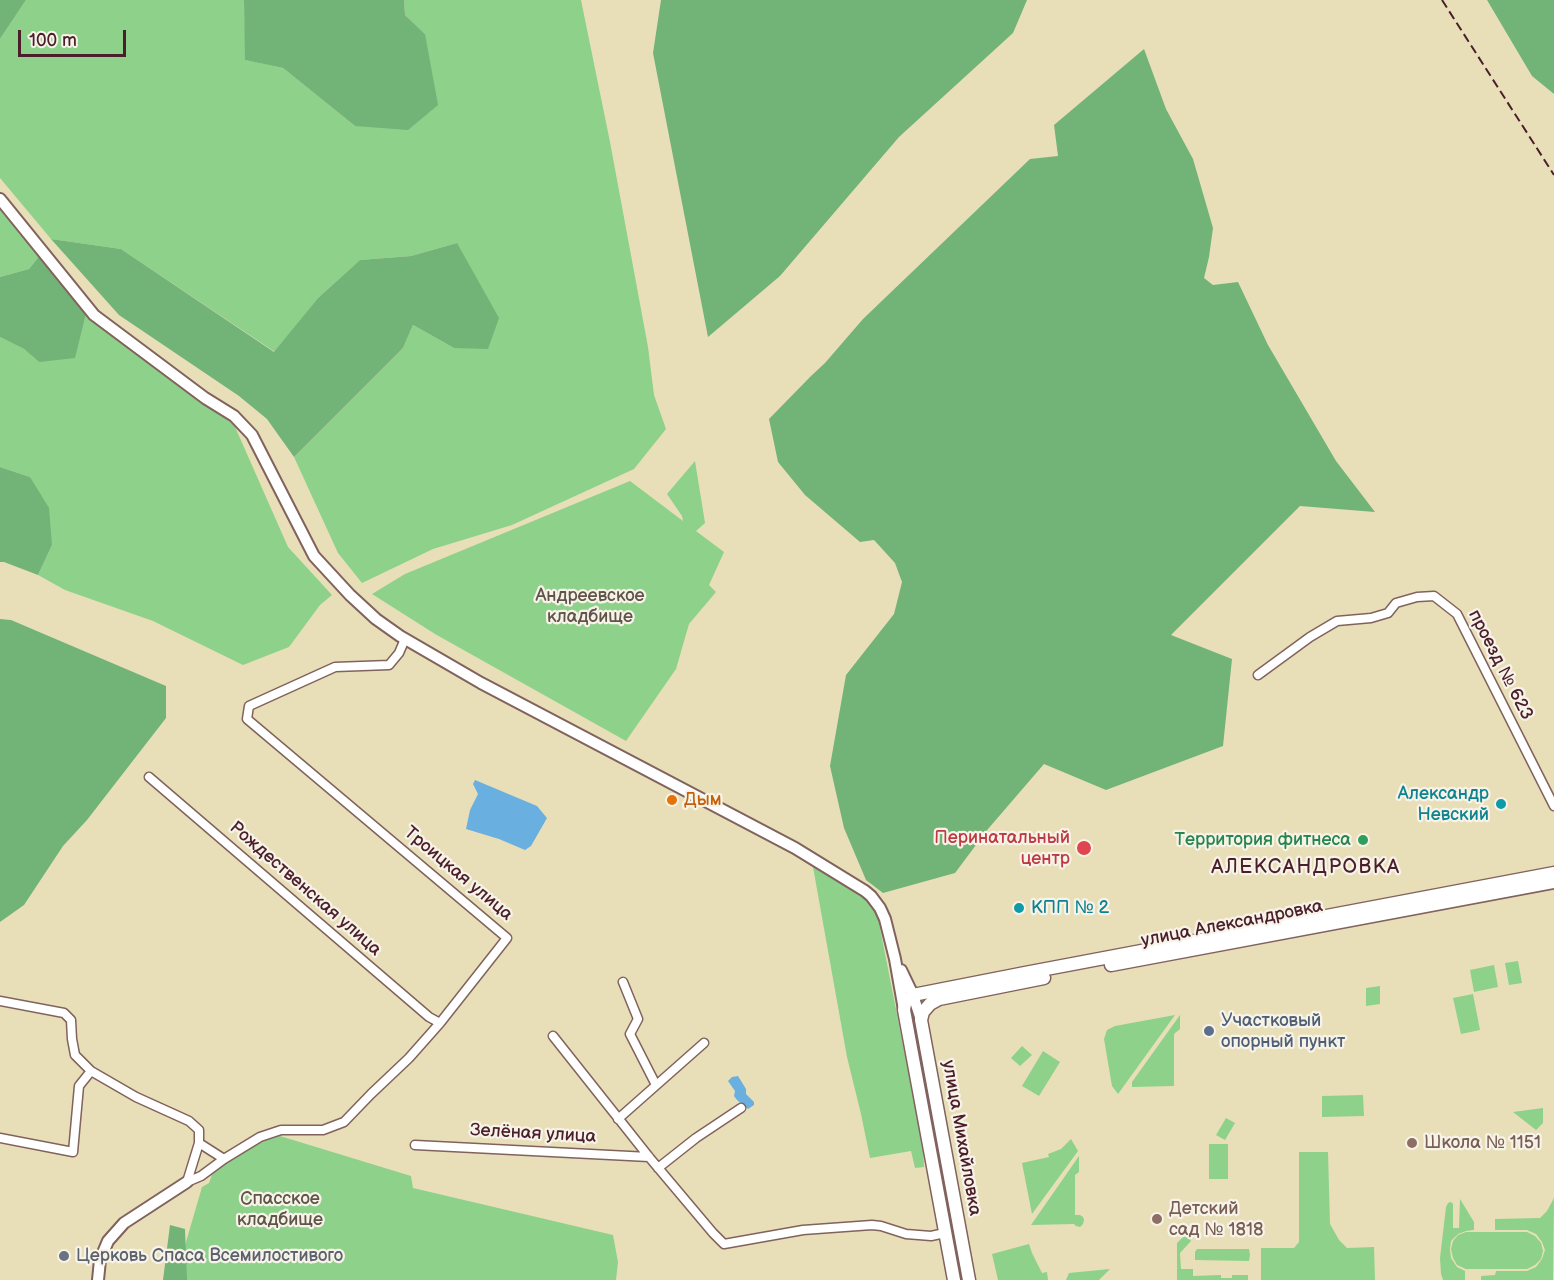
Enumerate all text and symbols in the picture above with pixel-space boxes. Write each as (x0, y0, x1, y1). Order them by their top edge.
scale bar (21, 18, 129, 56)
text: 100 m (29, 30, 77, 51)
park label: Андреевское кладбище (535, 585, 645, 628)
street label: проезд № 623 (1463, 606, 1537, 724)
place label: Александр Невский (1398, 783, 1489, 826)
place label: Дым (684, 789, 722, 811)
marker: Дым (665, 793, 679, 807)
marker: Александр Невский (1494, 797, 1508, 811)
street label: Рождественская улица (225, 817, 385, 961)
street label: Троицкая улица (399, 822, 517, 926)
place label: Перинатальный центр (934, 827, 1070, 870)
place label: Территория фитнеса (1175, 829, 1351, 851)
marker: Территория фитнеса (1356, 833, 1370, 847)
marker: Перинатальный центр (1075, 839, 1093, 857)
district label: АЛЕКСАНДРОВКА (1211, 856, 1401, 880)
street label: улица Александровка (1139, 896, 1325, 952)
place label: КПП № 2 (1031, 897, 1109, 919)
marker: КПП № 2 (1012, 901, 1026, 915)
place label: Участковый опорный пункт (1221, 1010, 1345, 1052)
marker: Участковый опорный пункт (1202, 1024, 1216, 1038)
street label: улица Михайловка (937, 1059, 985, 1217)
street label: Зелёная улица (469, 1120, 597, 1148)
place label: Школа № 1151 (1424, 1132, 1541, 1154)
marker: Школа № 1151 (1405, 1136, 1419, 1150)
park label: Спасское кладбище (237, 1188, 323, 1230)
place label: Детский сад № 1818 (1169, 1198, 1263, 1240)
marker: Детский сад № 1818 (1150, 1212, 1164, 1226)
place label: Церковь Спаса Всемилостивого (76, 1245, 343, 1267)
marker: Церковь Спаса Всемилостивого (57, 1249, 71, 1263)

